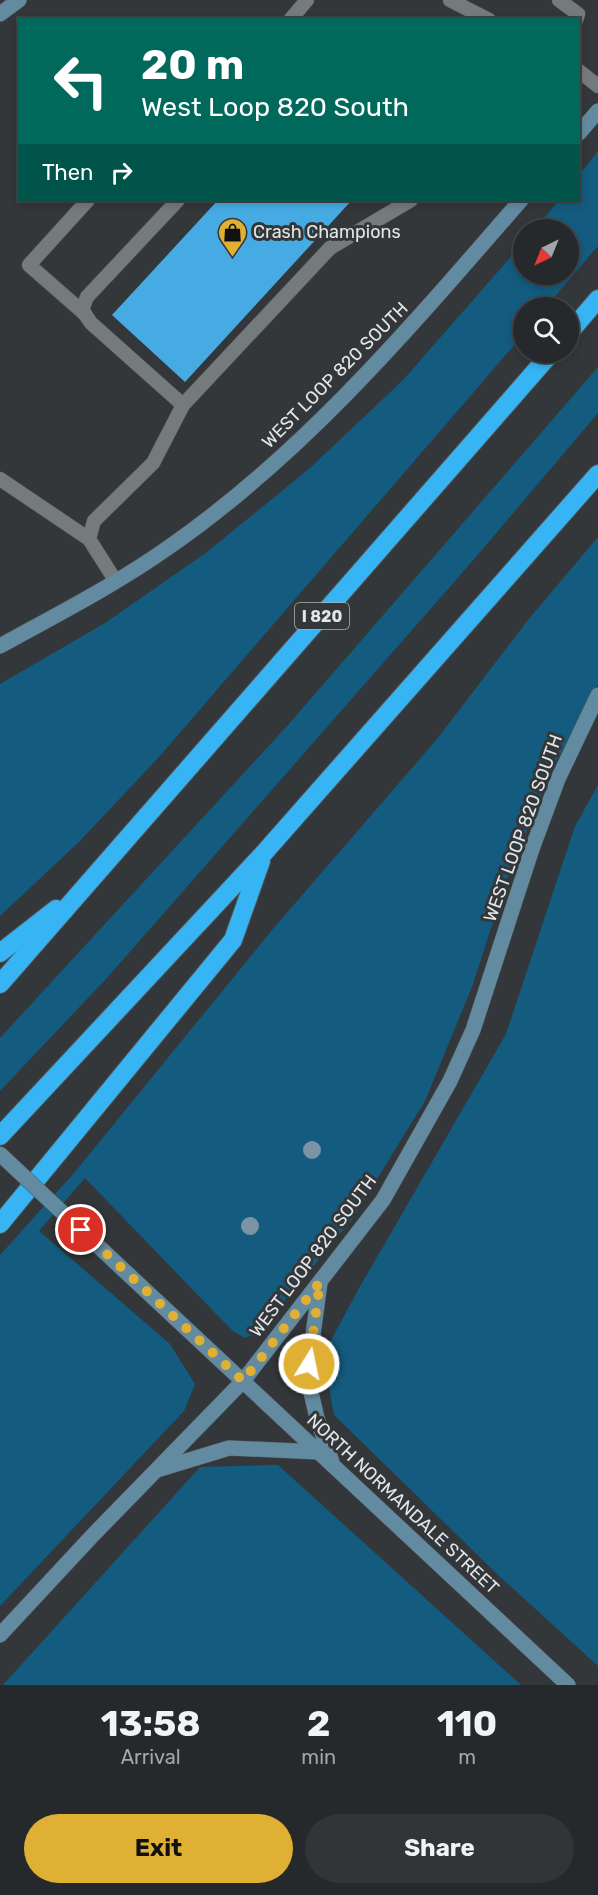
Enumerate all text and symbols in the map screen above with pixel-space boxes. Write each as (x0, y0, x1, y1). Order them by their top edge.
text: 20 m (141, 40, 244, 90)
icon: left (42, 42, 120, 120)
text: West Loop 820 South (141, 91, 409, 123)
icon: right (105, 156, 138, 189)
text: Then (42, 159, 93, 186)
shop icon: Crash Champions (216, 216, 248, 258)
north arrow (513, 219, 579, 285)
map controls (513, 219, 579, 363)
place label: Crash Champions (253, 221, 401, 243)
street label: WEST LOOP 820 SOUTH (257, 297, 413, 453)
button: search (513, 297, 579, 363)
road number: I 820 (295, 603, 349, 629)
street label: WEST LOOP 820 SOUTH (479, 731, 567, 925)
street label: WEST LOOP 820 SOUTH (245, 1170, 381, 1342)
pin (55, 1204, 106, 1255)
icon: arrive (64, 1213, 97, 1246)
position arrow (277, 1332, 341, 1396)
street label: NORTH NORMANDALE STREET (302, 1409, 504, 1599)
text: 13:58 (101, 1702, 201, 1745)
text: 2 (307, 1702, 330, 1745)
text: 110 (437, 1702, 497, 1745)
text: Arrival (121, 1745, 181, 1769)
text: min (301, 1745, 336, 1769)
text: m (458, 1745, 476, 1769)
button: Exit (24, 1814, 293, 1883)
button: Share (305, 1814, 574, 1883)

